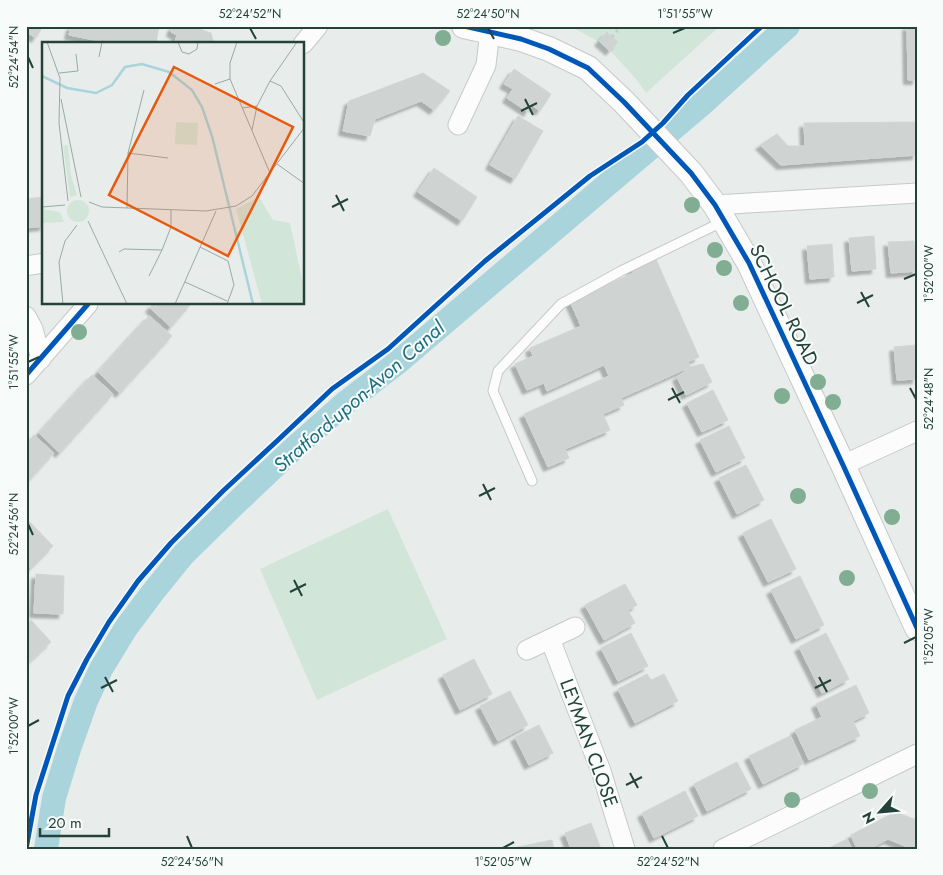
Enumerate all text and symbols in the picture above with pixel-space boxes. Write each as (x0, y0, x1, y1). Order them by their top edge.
text: 52°24'52"N (219, 5, 281, 23)
text: 52°24'50"N (456, 5, 520, 23)
text: 1°51'55"W (657, 5, 713, 23)
text: 52°24'54"N (5, 26, 23, 88)
inset map (42, 42, 305, 305)
street label: SCHOOL ROAD (743, 240, 825, 370)
text: 1°52'00"W (920, 245, 938, 303)
water label: Stratford-upon-Avon Canal (267, 313, 452, 480)
text: 1°51'55"W (5, 334, 23, 390)
text: 52°24'48"N (920, 368, 938, 430)
text: 52°24'56"N (5, 493, 23, 555)
text: 1°52'05"W (920, 608, 938, 666)
street label: LEYMAN CLOSE (553, 675, 625, 811)
text: 1°52'00"W (5, 697, 23, 755)
north arrow (856, 788, 906, 838)
scale bar (40, 805, 109, 837)
text: N (857, 808, 880, 827)
text: 20 m (48, 812, 82, 834)
text: 52°24'56"N (161, 853, 223, 871)
text: 1°52'05"W (474, 853, 532, 871)
text: 52°24'52"N (637, 853, 699, 871)

